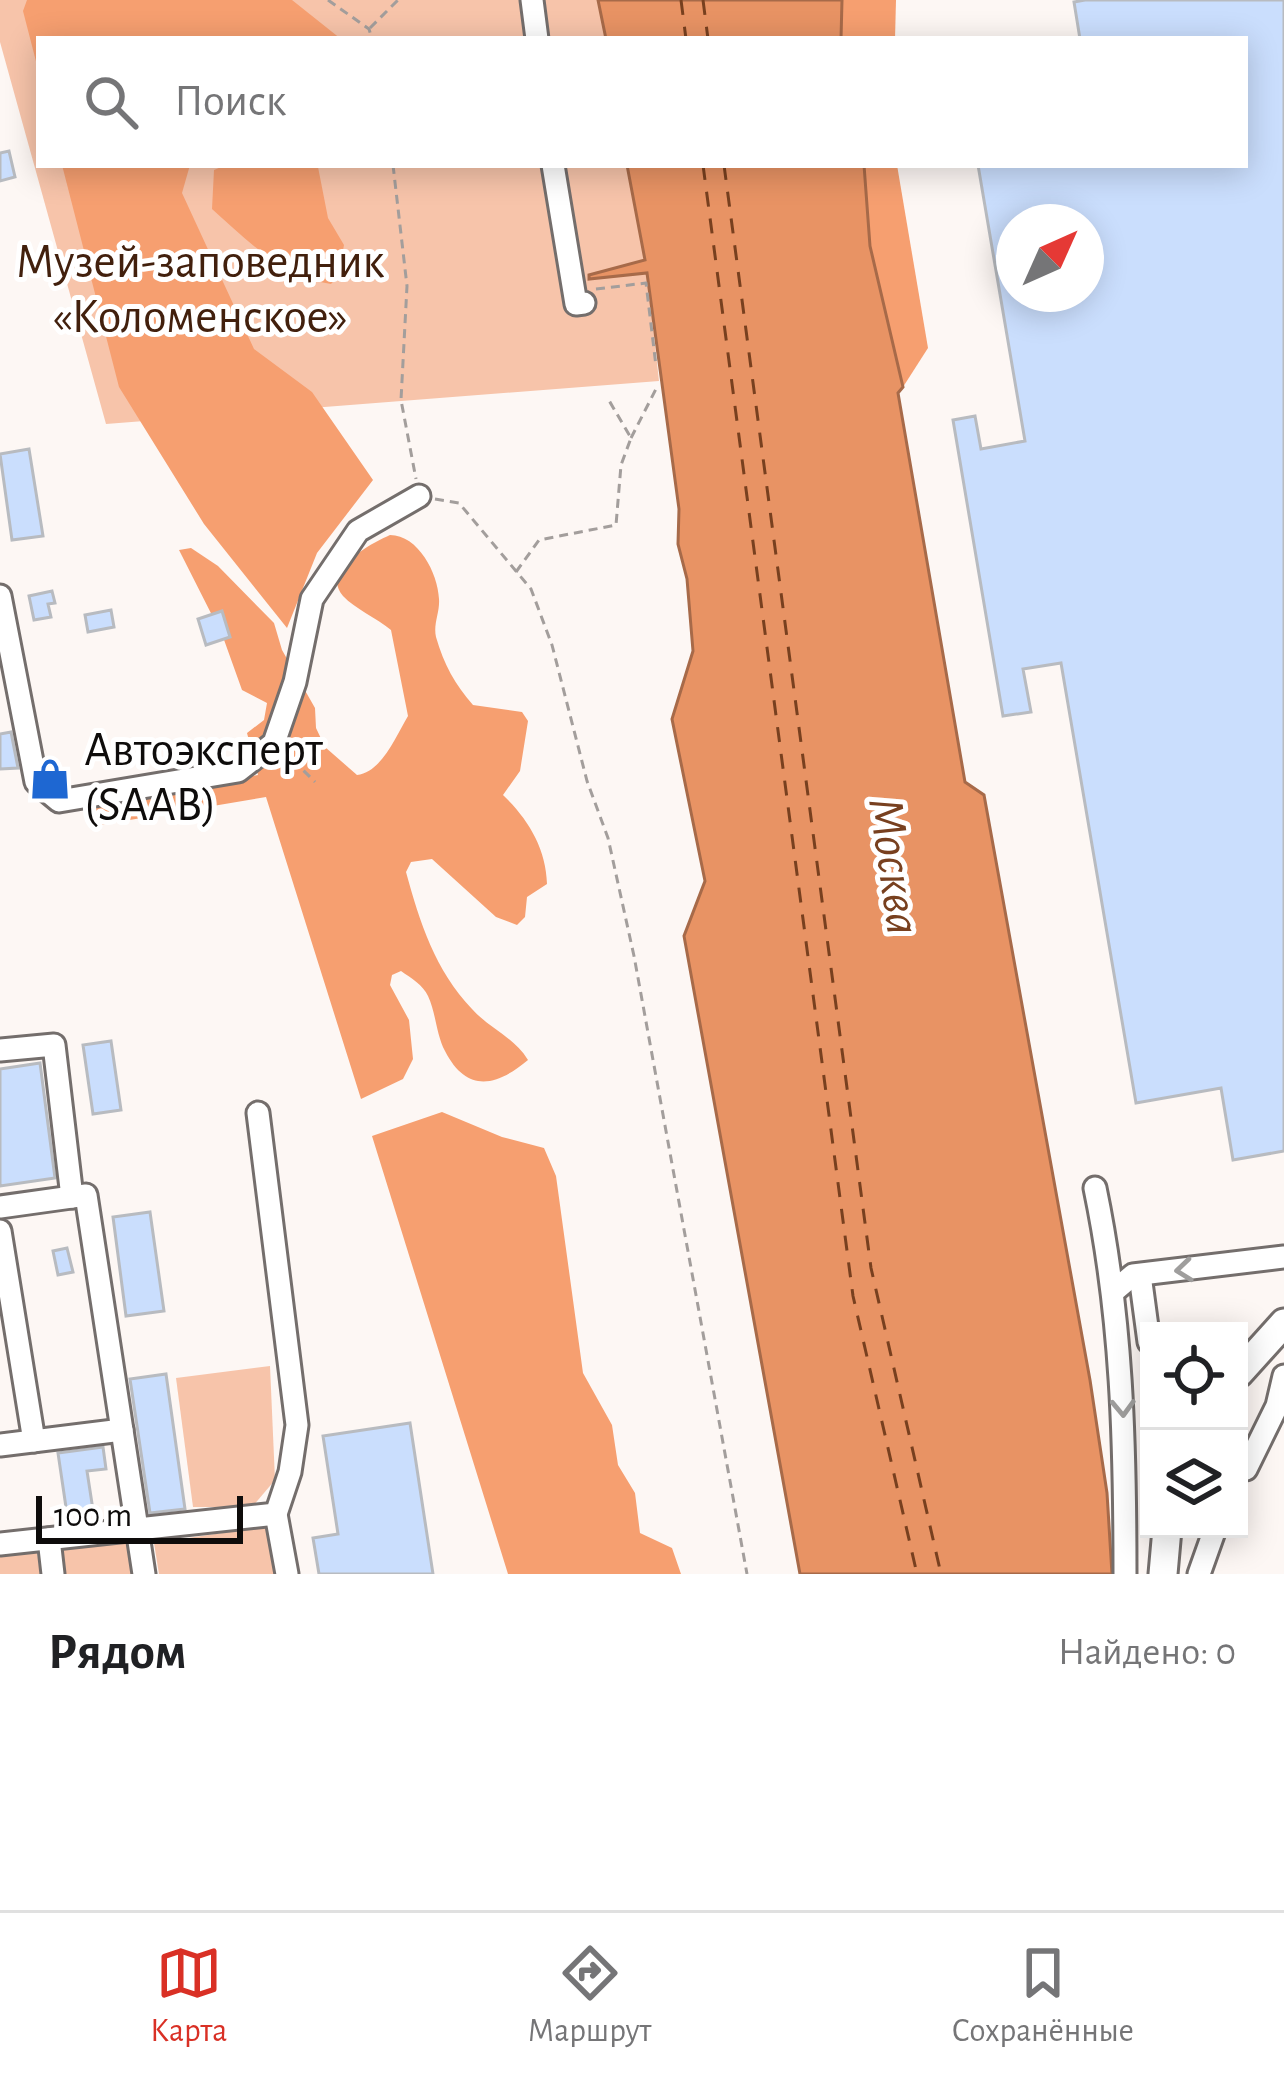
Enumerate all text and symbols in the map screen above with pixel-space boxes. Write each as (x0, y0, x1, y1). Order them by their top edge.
search box (36, 36, 1248, 168)
icon: search (78, 69, 144, 135)
text: Поиск (174, 79, 286, 124)
north arrow (996, 204, 1104, 312)
park label: Музей-заповедник «Коломенское» (16, 239, 384, 342)
place label: Автоэксперт (SAAB) (84, 727, 323, 830)
shop icon: Автоэксперт (SAAB) (27, 756, 73, 802)
water label: Москва (859, 794, 929, 938)
one-way arrow (1174, 1257, 1193, 1282)
map controls (1140, 1322, 1248, 1538)
button: locate (1140, 1322, 1248, 1430)
one-way arrow (1110, 1399, 1136, 1418)
button: layers (1140, 1430, 1248, 1538)
scale bar (36, 1490, 243, 1543)
text: 100 m (54, 1500, 132, 1533)
text: Рядом (48, 1627, 187, 1678)
text: Найдено: 0 (1058, 1633, 1236, 1672)
tab: Карта (150, 1940, 227, 2052)
tab: Маршрут (528, 1940, 651, 2052)
tab: Сохранённые (952, 1940, 1134, 2052)

